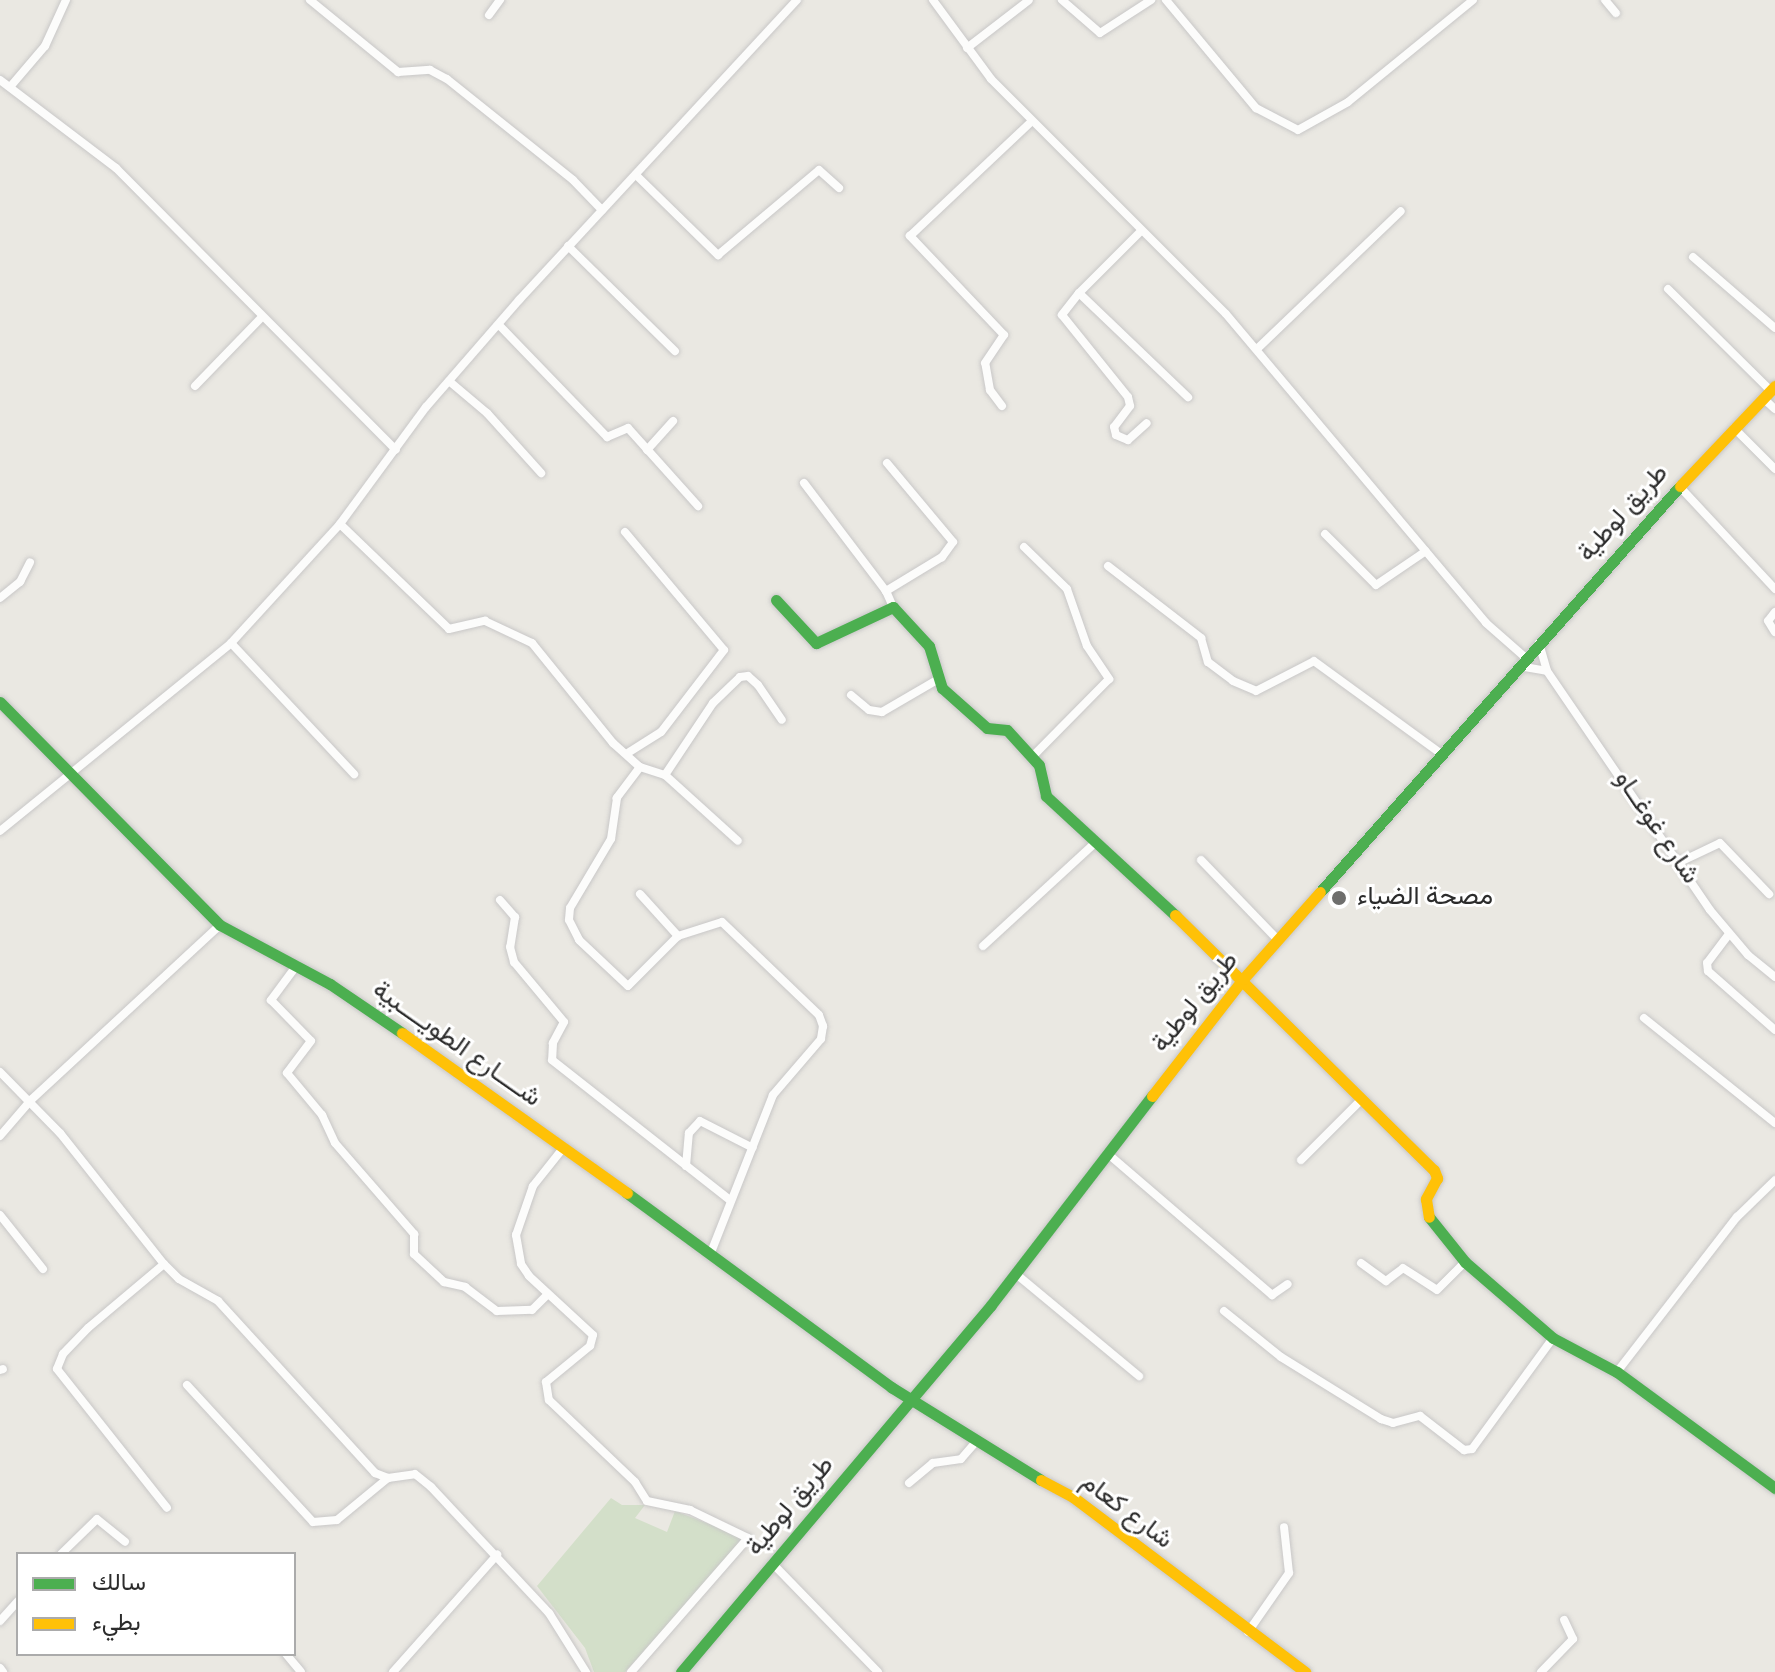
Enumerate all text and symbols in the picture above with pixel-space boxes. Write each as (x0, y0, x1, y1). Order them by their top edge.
street label: طريق لوطية (1572, 459, 1676, 569)
street label: شارع غوغــاو (1607, 765, 1705, 891)
place label: مصحة الضياء (1357, 882, 1493, 914)
marker: مصحة الضياء (1328, 887, 1350, 909)
street label: طريق لوطية (1146, 946, 1246, 1060)
street label: شــــارع الطويــــبية (366, 975, 546, 1115)
street label: طريق لوطية (740, 1451, 842, 1563)
street label: شارع كعام (1074, 1467, 1178, 1557)
legend (16, 1552, 296, 1656)
text: سالك (92, 1569, 146, 1599)
text: بطيء (92, 1609, 141, 1639)

